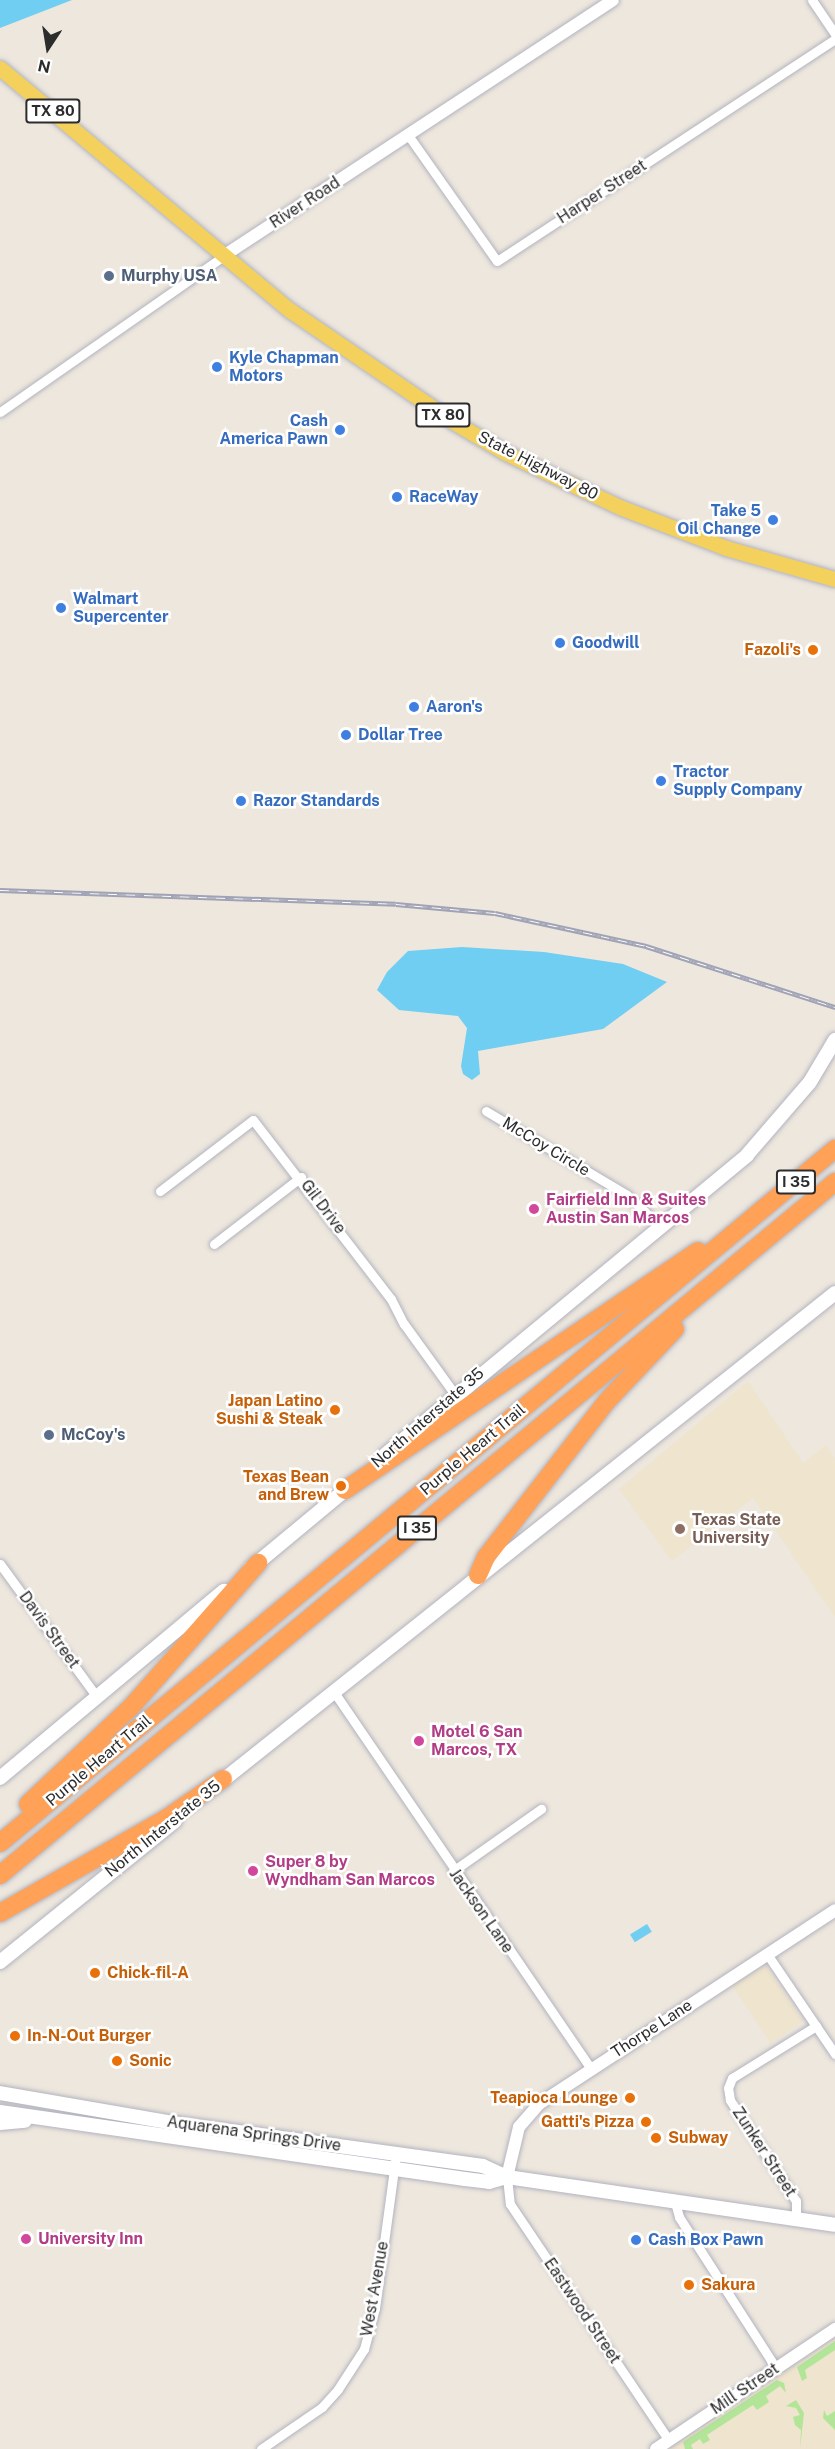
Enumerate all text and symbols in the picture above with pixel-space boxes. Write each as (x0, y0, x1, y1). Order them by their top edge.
north arrow (18, 18, 78, 78)
text: N (36, 56, 52, 77)
road number: TX 80 (25, 99, 82, 123)
street label: Harper Street (554, 156, 650, 228)
street label: River Road (266, 173, 344, 233)
place label: Murphy USA (121, 266, 217, 286)
marker: Murphy USA (102, 269, 116, 283)
place label: Kyle Chapman Motors (229, 348, 339, 386)
marker: Kyle Chapman Motors (210, 360, 224, 374)
road number: TX 80 (414, 403, 472, 427)
place label: Cash America Pawn (219, 411, 328, 449)
marker: Cash America Pawn (333, 423, 347, 437)
street label: State Highway 80 (475, 427, 601, 505)
place label: RaceWay (409, 487, 479, 507)
marker: RaceWay (390, 490, 404, 504)
place label: Take 5 Oil Change (677, 501, 761, 539)
marker: Take 5 Oil Change (766, 513, 780, 527)
place label: Walmart Supercenter (73, 589, 169, 627)
marker: Walmart Supercenter (54, 601, 68, 615)
place label: Goodwill (572, 633, 640, 653)
marker: Goodwill (553, 636, 567, 650)
place label: Fazoli's (744, 640, 801, 660)
marker: Fazoli's (806, 643, 820, 657)
place label: Aaron's (426, 697, 483, 717)
marker: Aaron's (407, 700, 421, 714)
place label: Dollar Tree (358, 725, 443, 745)
marker: Dollar Tree (339, 728, 353, 742)
place label: Tractor Supply Company (673, 762, 803, 800)
marker: Tractor Supply Company (654, 774, 668, 788)
place label: Razor Standards (253, 791, 380, 811)
marker: Razor Standards (234, 794, 248, 808)
street label: McCoy Circle (499, 1113, 593, 1181)
road number: I 35 (775, 1170, 817, 1194)
street label: Gil Drive (296, 1176, 350, 1238)
place label: Fairfield Inn & Suites Austin San Marcos (546, 1190, 706, 1228)
marker: Fairfield Inn & Suites Austin San Marcos (527, 1202, 541, 1216)
street label: North Interstate 35 (368, 1364, 488, 1472)
place label: Japan Latino Sushi & Steak (216, 1391, 323, 1429)
street label: Purple Heart Trail (416, 1400, 530, 1500)
marker: Japan Latino Sushi & Steak (328, 1403, 342, 1417)
place label: McCoy's (61, 1425, 125, 1445)
marker: McCoy's (42, 1428, 56, 1442)
place label: Texas Bean and Brew (243, 1467, 329, 1505)
marker: Texas Bean and Brew (334, 1479, 348, 1493)
place label: Texas State University (692, 1510, 781, 1548)
road number: I 35 (396, 1516, 438, 1540)
marker: Texas State University (673, 1522, 687, 1536)
street label: Davis Street (15, 1588, 83, 1672)
street label: Purple Heart Trail (42, 1711, 156, 1811)
place label: Motel 6 San Marcos, TX (431, 1722, 523, 1760)
marker: Motel 6 San Marcos, TX (412, 1734, 426, 1748)
street label: North Interstate 35 (101, 1777, 225, 1881)
place label: Super 8 by Wyndham San Marcos (265, 1852, 435, 1890)
marker: Super 8 by Wyndham San Marcos (246, 1864, 260, 1878)
street label: Jackson Lane (445, 1865, 517, 1957)
place label: Chick-fil-A (107, 1963, 189, 1983)
marker: Chick-fil-A (88, 1966, 102, 1980)
street label: Thorpe Lane (608, 1996, 696, 2062)
place label: In-N-Out Burger (27, 2026, 151, 2046)
marker: In-N-Out Burger (8, 2029, 22, 2043)
place label: Sonic (129, 2051, 172, 2071)
marker: Sonic (110, 2054, 124, 2068)
place label: Teapioca Lounge (490, 2088, 618, 2108)
marker: Teapioca Lounge (623, 2091, 637, 2105)
street label: Zunker Street (728, 2103, 800, 2201)
street label: Aquarena Springs Drive (166, 2112, 342, 2156)
place label: Gatti's Pizza (541, 2112, 634, 2132)
marker: Gatti's Pizza (639, 2115, 653, 2129)
place label: Subway (668, 2128, 728, 2148)
marker: Subway (649, 2131, 663, 2145)
place label: University Inn (38, 2229, 143, 2249)
place label: Cash Box Pawn (648, 2230, 764, 2250)
marker: University Inn (19, 2232, 33, 2246)
marker: Cash Box Pawn (629, 2233, 643, 2247)
street label: West Avenue (357, 2240, 393, 2338)
street label: Eastwood Street (540, 2255, 624, 2367)
place label: Sakura (701, 2275, 755, 2295)
marker: Sakura (682, 2278, 696, 2292)
street label: Mill Street (707, 2359, 783, 2419)

